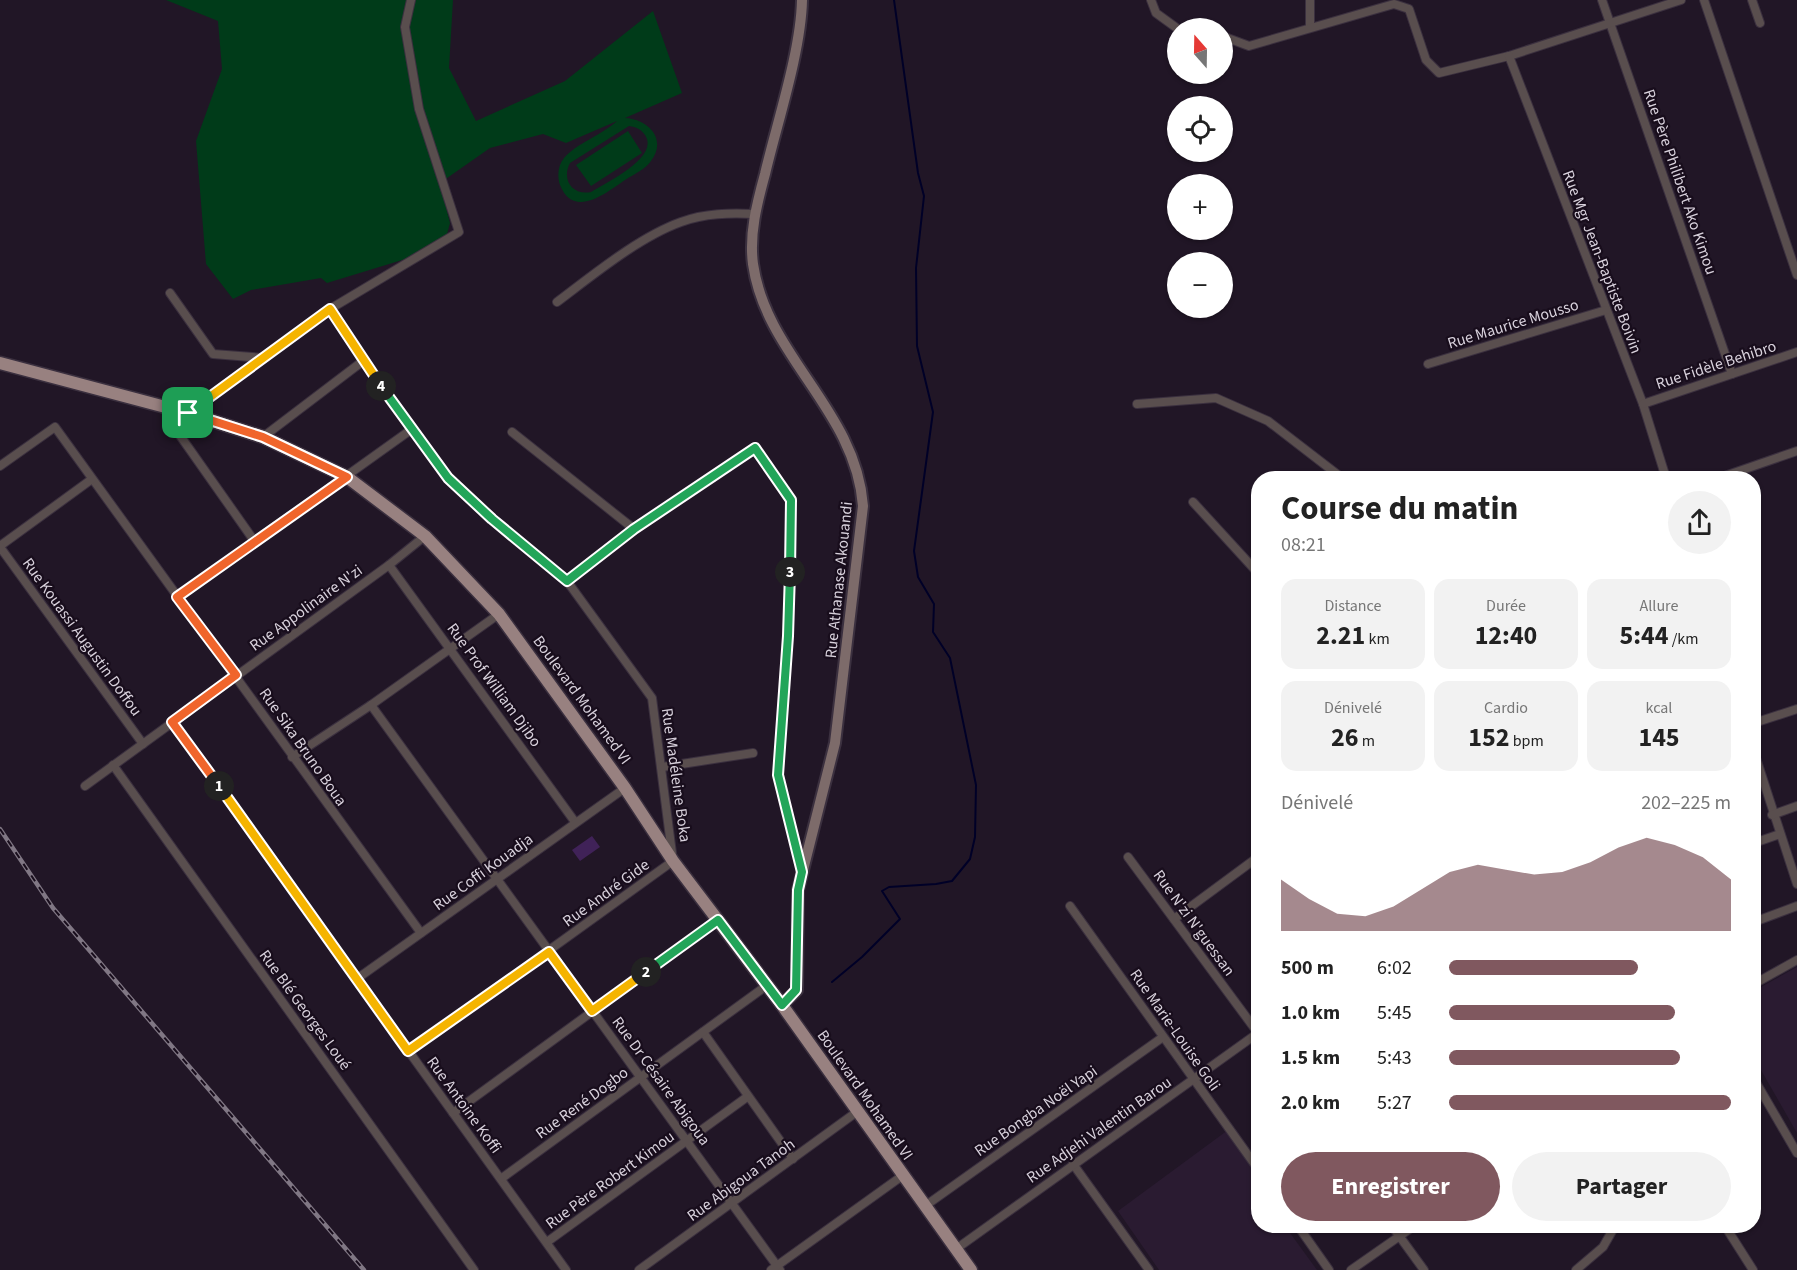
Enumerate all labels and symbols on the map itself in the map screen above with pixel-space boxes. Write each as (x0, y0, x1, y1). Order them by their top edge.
north arrow (1167, 18, 1233, 84)
street label: Rue Père Philibert Ako Kimou (1638, 86, 1722, 278)
street label: Rue Mgr Jean-Baptiste Boivin (1557, 167, 1647, 357)
street label: Rue Maurice Mousso (1445, 294, 1581, 354)
street label: Rue Fidèle Behibro (1653, 335, 1779, 395)
pin: 4 (366, 371, 396, 401)
pin (162, 387, 213, 438)
street label: Rue Athanase Akouandi (820, 500, 858, 660)
street label: Rue Kouassi Augustin Doffou (17, 553, 147, 721)
pin: 3 (775, 557, 805, 587)
street label: Rue Appolinaire N'zi (245, 560, 367, 656)
street label: Rue Prof William Djibo (442, 619, 546, 751)
street label: Boulevard Mohamed VI (528, 631, 636, 769)
street label: Rue Sika Bruno Boua (254, 684, 352, 810)
street label: Rue Madéleine Boka (656, 707, 696, 843)
pin: 1 (204, 771, 234, 801)
street label: Rue Coffi Kouadja (429, 828, 537, 916)
street label: Rue André Gide (558, 854, 654, 932)
street label: Rue N'zi N'guessan (1148, 865, 1240, 981)
street label: Rue Blé Georges Loué (254, 945, 356, 1075)
pin: 2 (631, 957, 661, 987)
street label: Rue Marie-Louise Goli (1125, 965, 1225, 1095)
street label: Rue Dr Césaire Abigoua (607, 1012, 715, 1150)
street label: Boulevard Mohamed VI (812, 1025, 918, 1165)
street label: Rue Antoine Koffi (421, 1052, 507, 1158)
street label: Rue Bongba Noël Yapi (970, 1060, 1102, 1162)
street label: Rue René Dogbo (531, 1062, 633, 1144)
street label: Rue Adjehi Valentin Barou (1022, 1072, 1176, 1188)
street label: Rue Père Robert Kimou (541, 1126, 679, 1234)
street label: Rue Abigoua Tanoh (683, 1133, 799, 1227)

